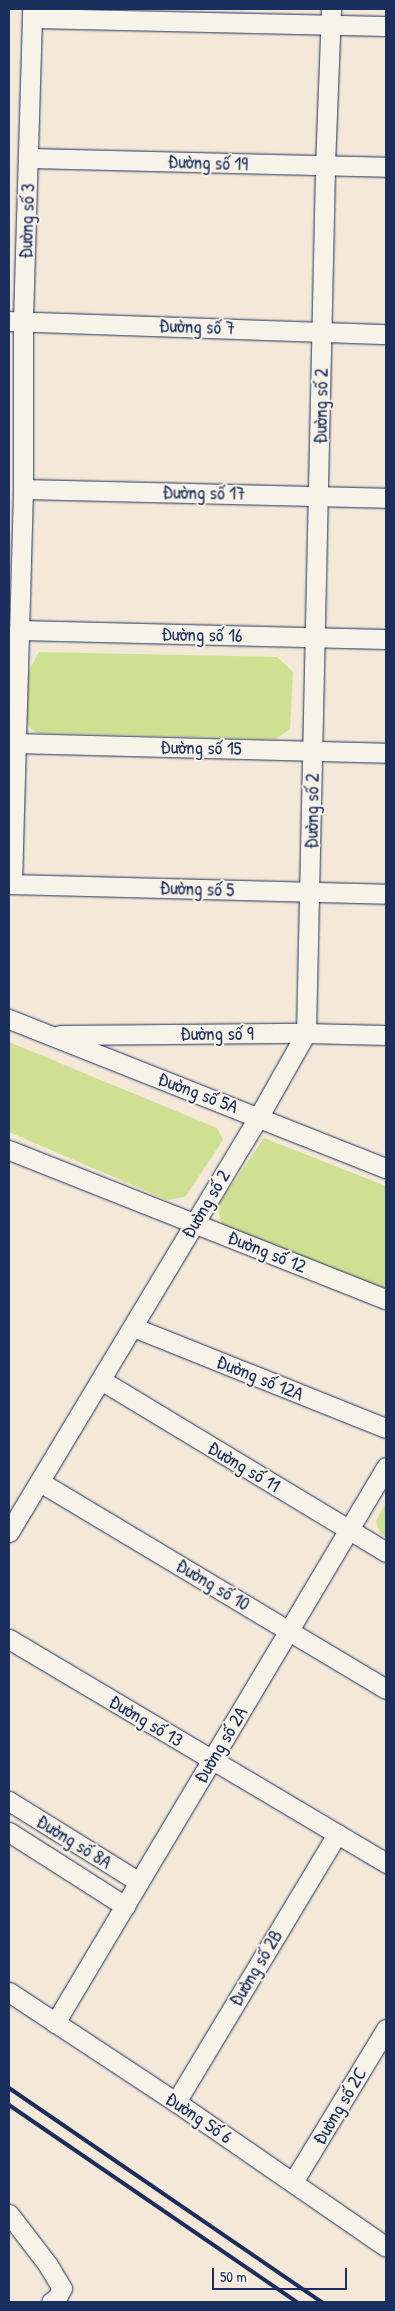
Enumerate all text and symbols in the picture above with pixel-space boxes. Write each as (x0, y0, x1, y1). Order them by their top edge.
street label: Đường số 19 (167, 150, 249, 176)
street label: Đường số 3 (14, 183, 40, 259)
street label: Đường số 7 (159, 314, 235, 340)
street label: Đường số 2 (309, 368, 333, 444)
street label: Đường số 17 (162, 481, 246, 505)
street label: Đường số 16 (161, 623, 243, 647)
street label: Đường số 15 (160, 736, 242, 760)
street label: Đường số 2 (300, 773, 324, 849)
street label: Đường số 5 (159, 876, 235, 902)
street label: Đường số 9 (180, 1023, 254, 1045)
street label: Đường số 5A (155, 1067, 241, 1119)
street label: Đường số 2 (177, 1166, 235, 1242)
street label: Đường số 12 (225, 1226, 309, 1278)
street label: Đường số 12A (213, 1350, 307, 1406)
street label: Đường số 11 (204, 1437, 284, 1497)
street label: Đường số 10 (172, 1554, 254, 1616)
street label: Đường số 13 (105, 1690, 187, 1752)
street label: Đường số 2A (189, 1703, 253, 1787)
street label: Đường số 8A (32, 1810, 116, 1874)
street label: Đường số 2B (224, 1926, 288, 2010)
street label: Đường số 2C (308, 2063, 372, 2149)
street label: Đường Số 6 (161, 2087, 237, 2149)
scale bar (215, 2258, 350, 2290)
text: 50 m (220, 2266, 247, 2287)

